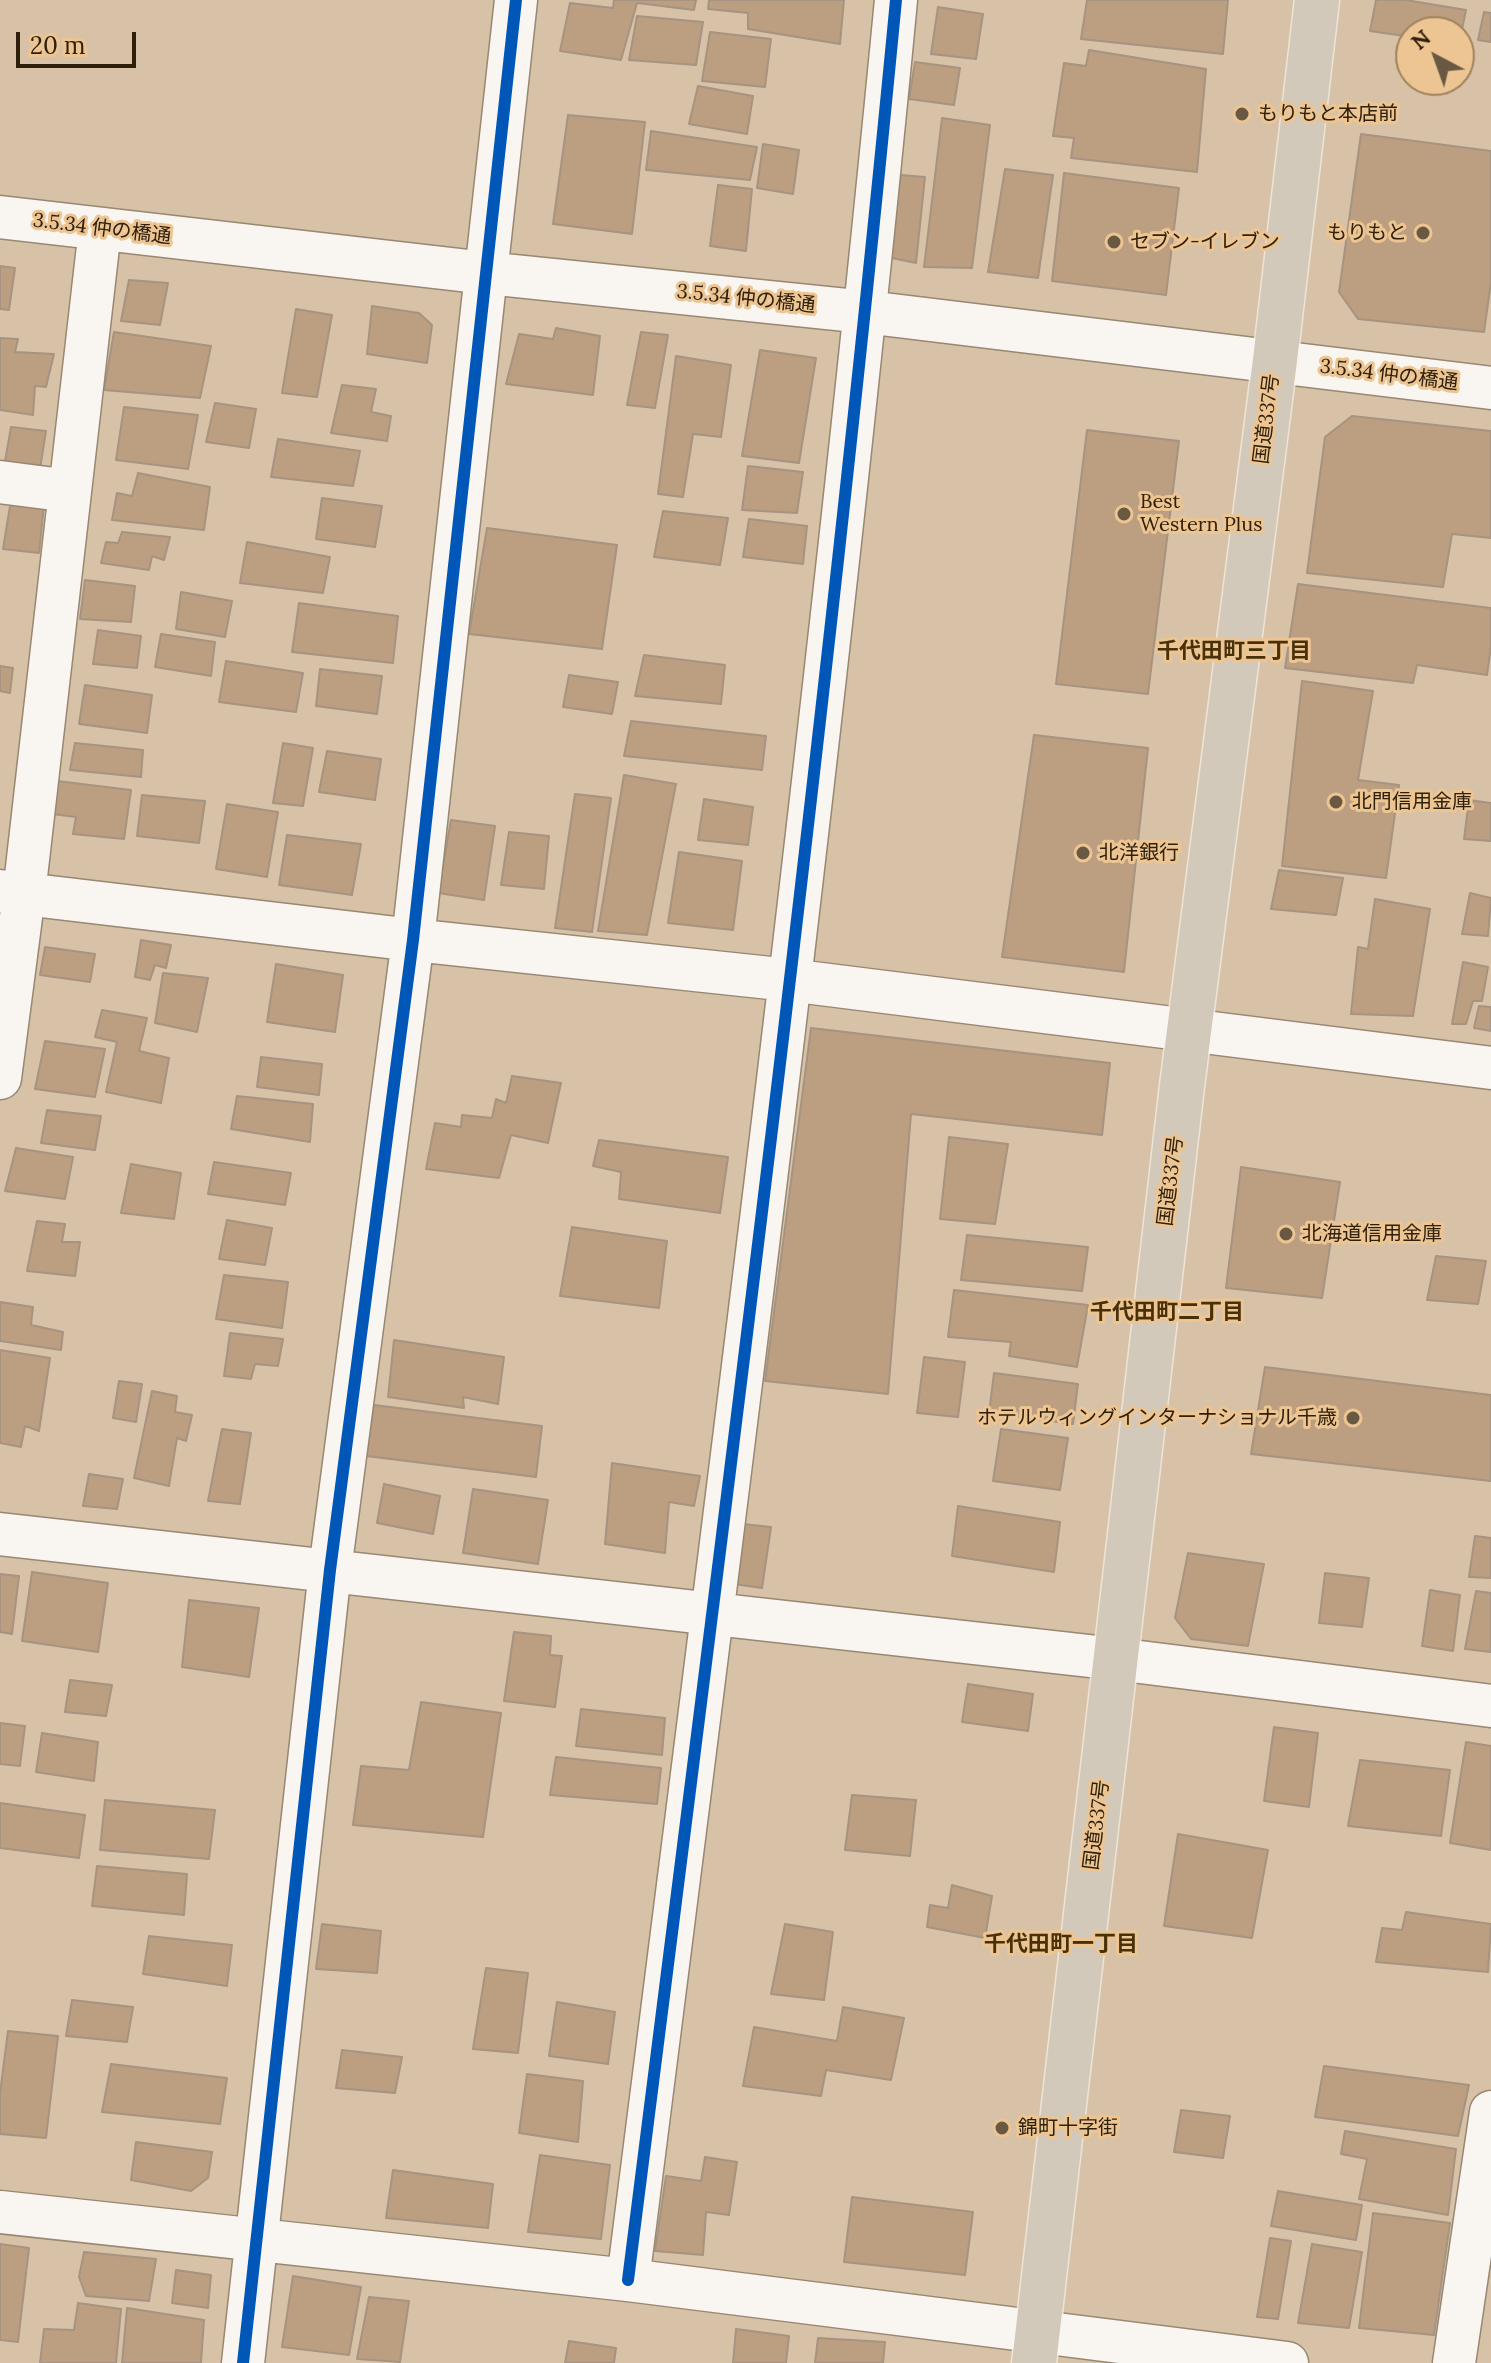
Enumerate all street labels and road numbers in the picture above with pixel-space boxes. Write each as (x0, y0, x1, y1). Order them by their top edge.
street label: 3.5.34 仲の橋通 (31, 209, 173, 249)
street label: 3.5.34 仲の橋通 (676, 280, 816, 318)
street label: 3.5.34 仲の橋通 (1318, 355, 1460, 395)
street label: 国道337号 (1250, 372, 1284, 466)
street label: 国道337号 (1154, 1134, 1188, 1228)
street label: 国道337号 (1080, 1778, 1114, 1872)

